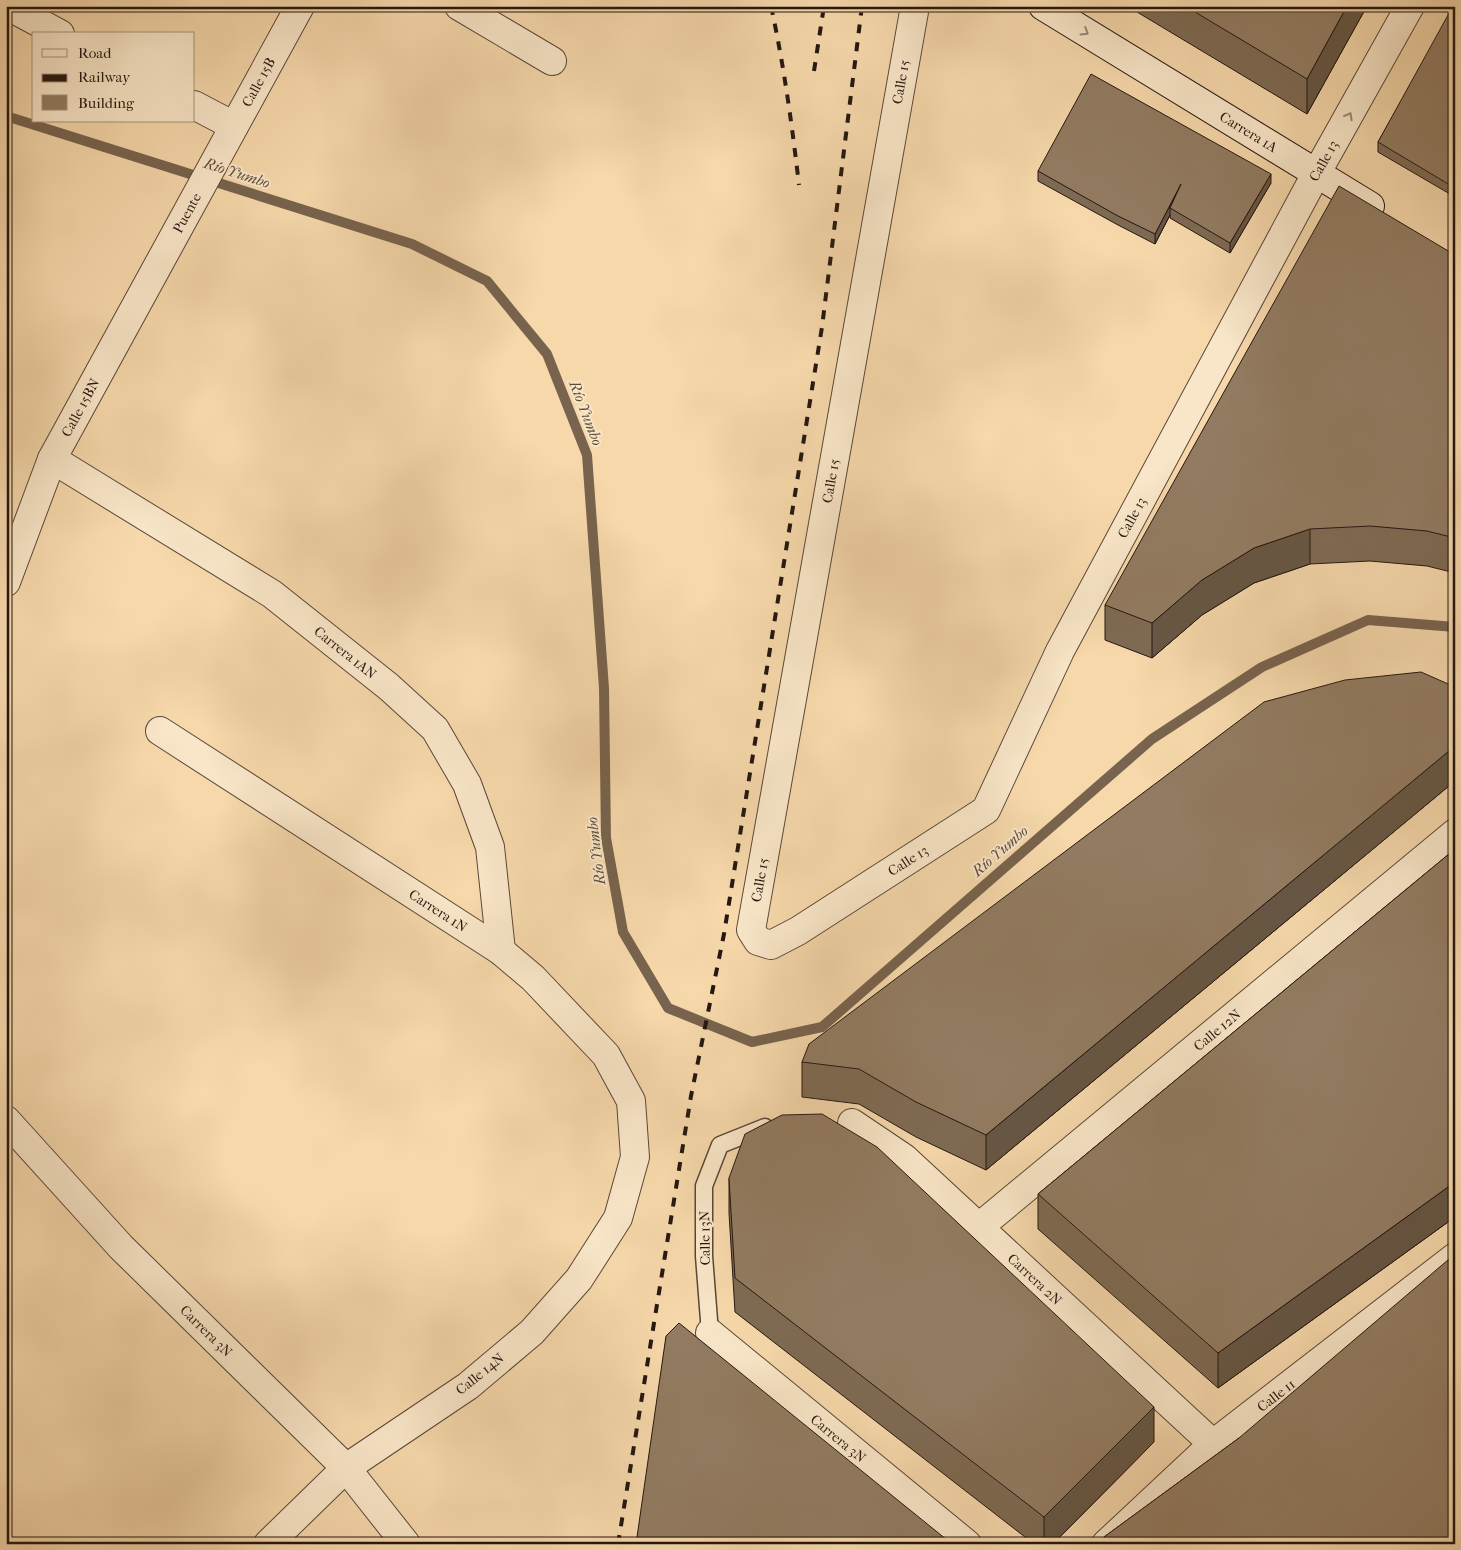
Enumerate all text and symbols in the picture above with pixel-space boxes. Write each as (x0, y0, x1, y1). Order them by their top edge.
one-way arrow (1079, 25, 1088, 35)
legend (32, 32, 195, 122)
text: Road (78, 44, 112, 62)
street label: Calle 15B (238, 54, 279, 110)
street label: Calle 15 (889, 59, 913, 105)
text: Railway (78, 68, 131, 86)
text: Building (78, 94, 135, 112)
street label: Carrera 1A (1217, 108, 1281, 156)
one-way arrow (1342, 113, 1352, 122)
street label: Calle 13 (1305, 137, 1342, 184)
water label: Río Yumbo (201, 154, 272, 192)
street label: Puente (169, 190, 205, 236)
street label: Calle 15BN (57, 375, 103, 440)
water label: Río Yumbo (565, 377, 607, 448)
street label: Calle 15 (819, 458, 843, 504)
street label: Calle 13 (1114, 494, 1150, 541)
street label: Carrera 1AN (311, 622, 380, 683)
water label: Río Yumbo (583, 816, 609, 887)
water label: Río Yumbo (968, 822, 1032, 881)
street label: Calle 13 (885, 841, 931, 879)
street label: Calle 15 (748, 857, 772, 903)
street label: Carrera 1N (406, 885, 471, 936)
street label: Calle 12N (1190, 1005, 1244, 1054)
street label: Calle 13N (696, 1210, 714, 1266)
street label: Carrera 2N (1004, 1250, 1066, 1309)
street label: Carrera 3N (177, 1301, 236, 1360)
street label: Calle 14N (452, 1349, 508, 1399)
street label: Calle 11 (1254, 1375, 1298, 1415)
street label: Carrera 3N (807, 1411, 870, 1466)

